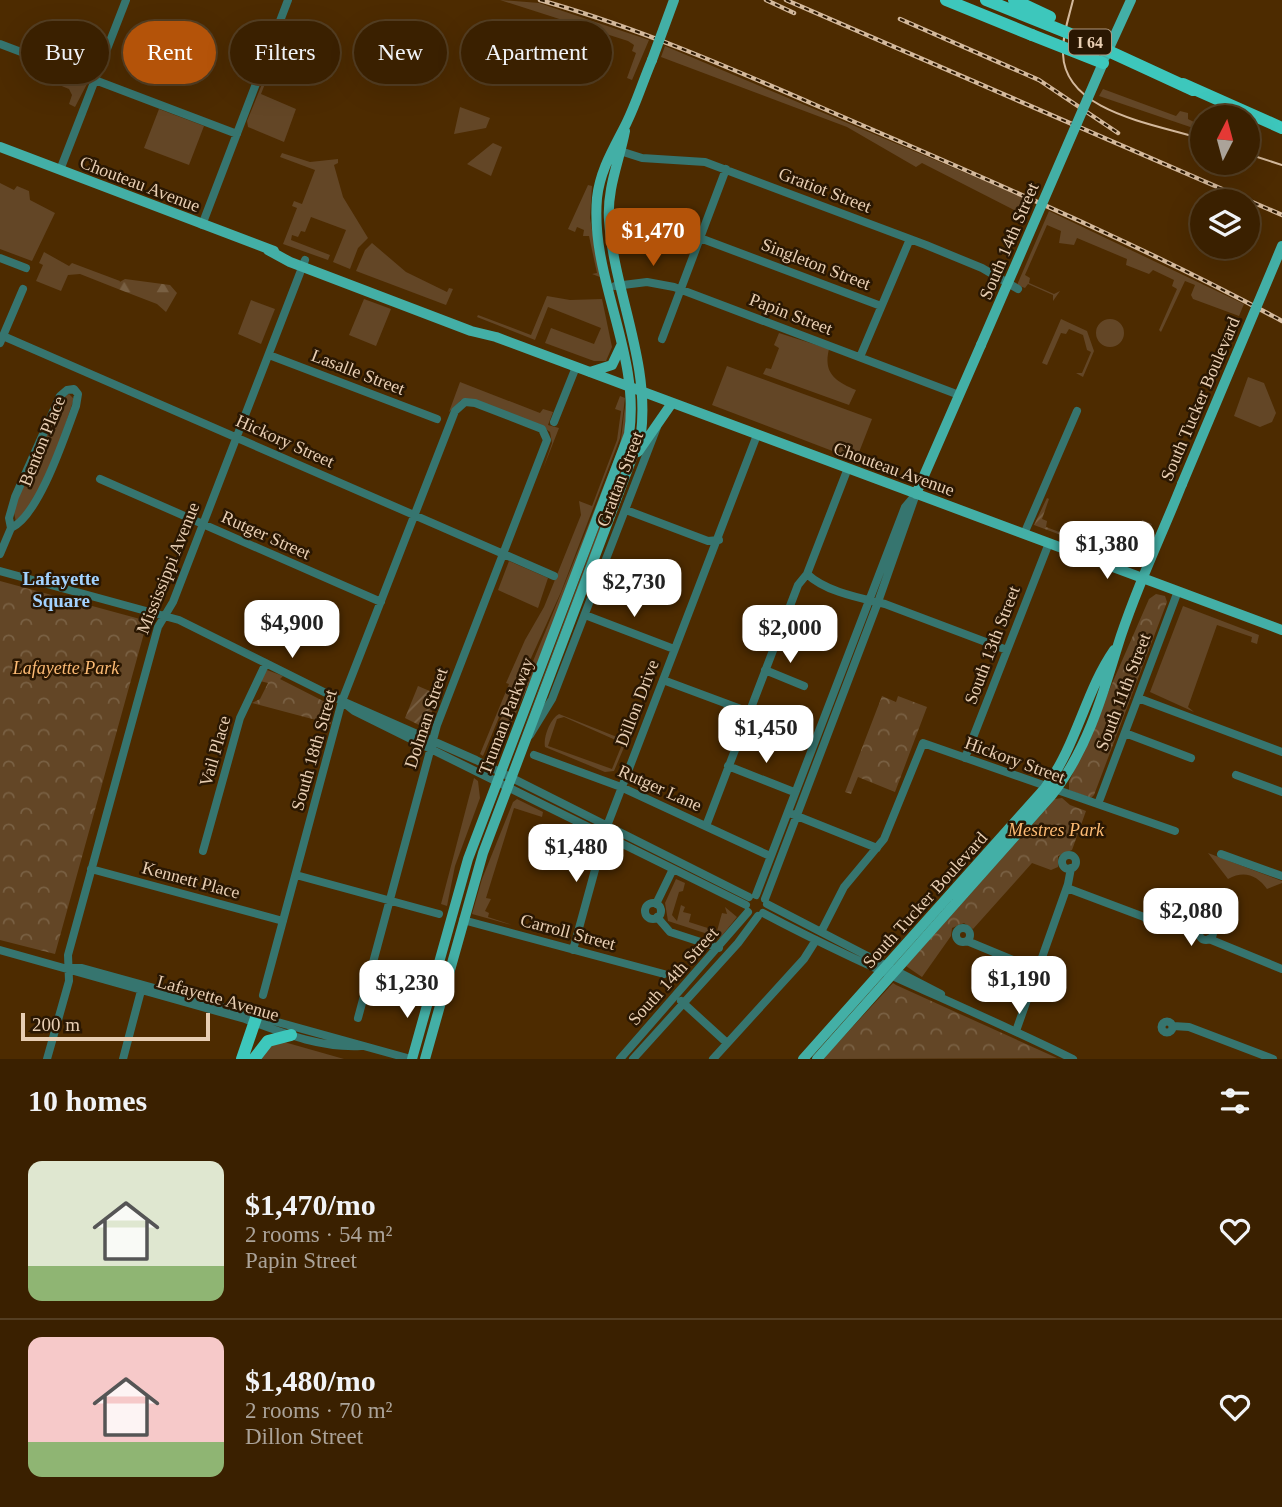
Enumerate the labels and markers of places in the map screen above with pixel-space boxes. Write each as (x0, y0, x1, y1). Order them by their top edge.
pin: $1,470 (596, 208, 710, 268)
pin: $1,380 (1050, 522, 1164, 581)
pin: $2,730 (577, 560, 691, 619)
pin: $4,900 (235, 600, 349, 660)
pin: $2,000 (733, 606, 847, 665)
pin: $1,450 (709, 706, 823, 765)
pin: $1,480 (519, 824, 633, 884)
pin: $2,080 (1134, 888, 1248, 948)
pin: $1,190 (962, 956, 1076, 1016)
pin: $1,230 (350, 960, 464, 1020)

